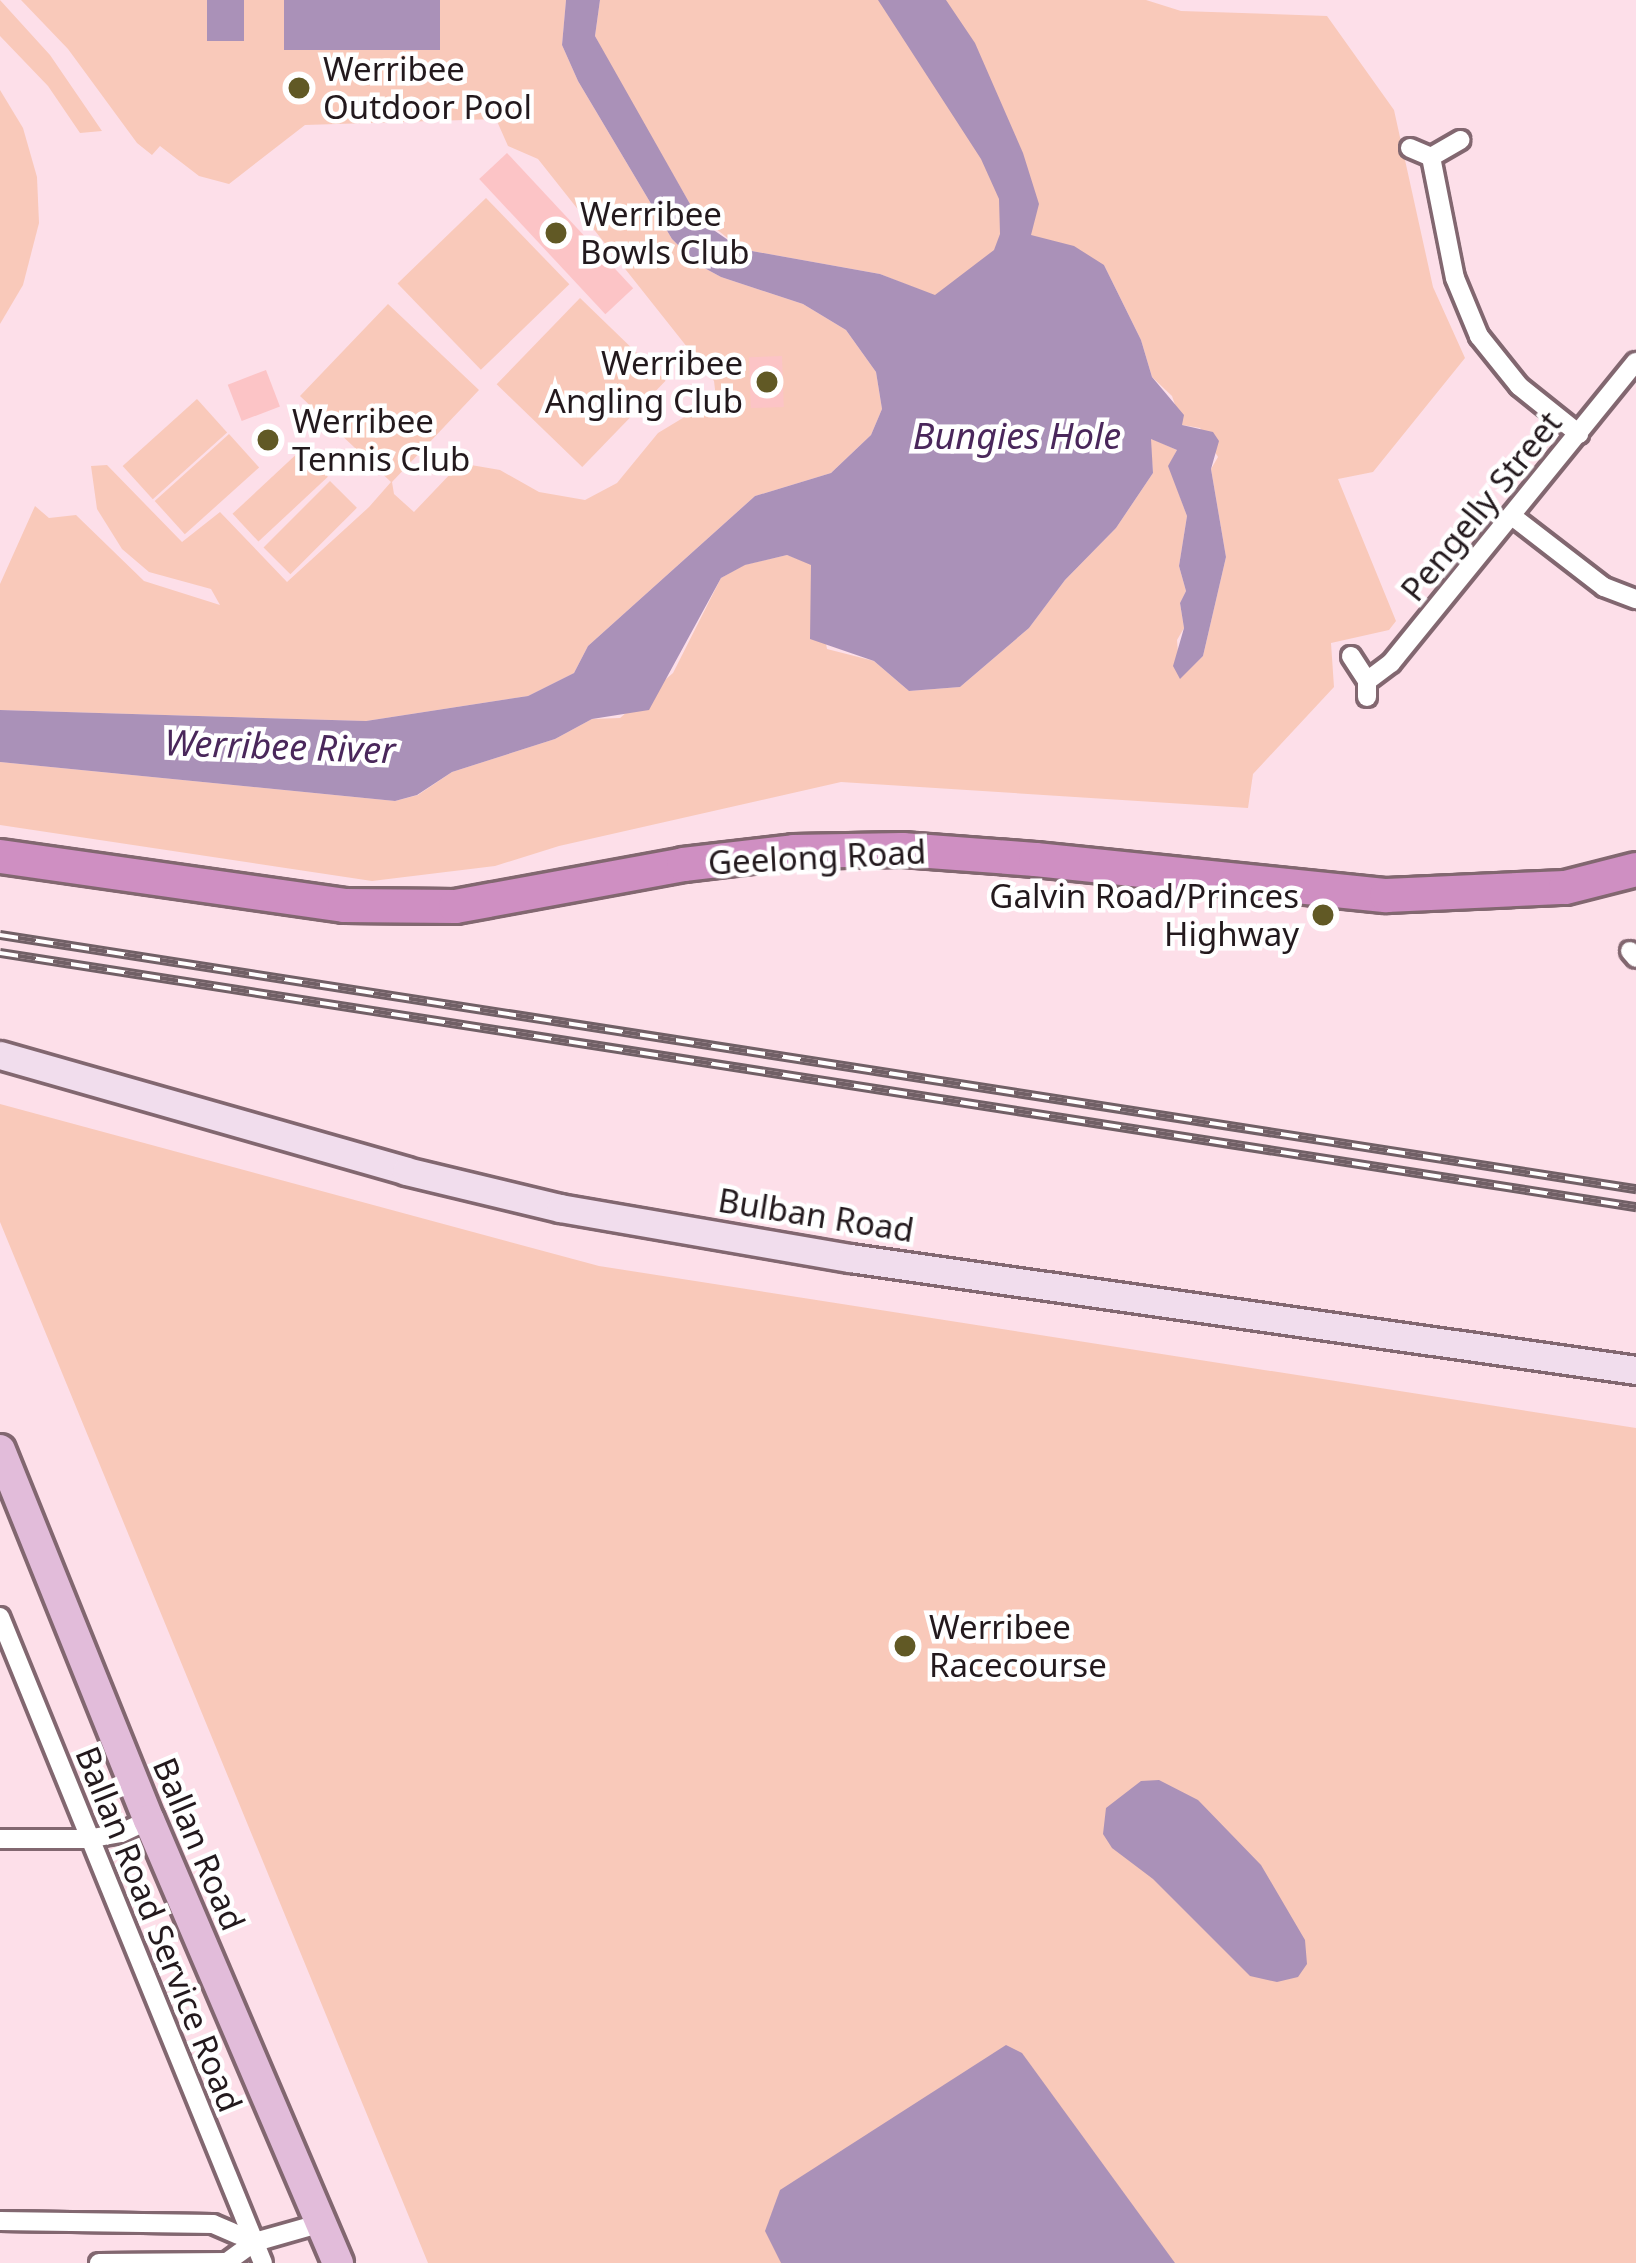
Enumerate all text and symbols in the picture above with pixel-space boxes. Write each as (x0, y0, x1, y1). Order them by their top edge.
place label: Werribee Outdoor Pool (323, 49, 532, 127)
marker: Werribee Outdoor Pool (286, 75, 312, 101)
place label: Werribee Bowls Club (580, 194, 750, 272)
marker: Werribee Bowls Club (543, 220, 569, 246)
place label: Werribee Angling Club (545, 343, 743, 421)
marker: Werribee Angling Club (754, 369, 780, 395)
place label: Werribee Tennis Club (292, 401, 470, 479)
street label: Pengelly Street (1392, 403, 1570, 609)
water label: Bungies Hole (913, 414, 1121, 458)
marker: Werribee Tennis Club (255, 427, 281, 453)
water label: Werribee River (164, 720, 396, 772)
street label: Geelong Road (707, 832, 927, 882)
place label: Galvin Road/Princes Highway (989, 876, 1299, 954)
marker: Galvin Road/Princes Highway (1310, 902, 1336, 928)
street label: Bulban Road (715, 1180, 917, 1250)
place label: Werribee Racecourse (929, 1607, 1107, 1685)
marker: Werribee Racecourse (892, 1633, 918, 1659)
street label: Ballan Road Service Road (68, 1741, 250, 2117)
street label: Ballan Road (145, 1752, 253, 1936)

